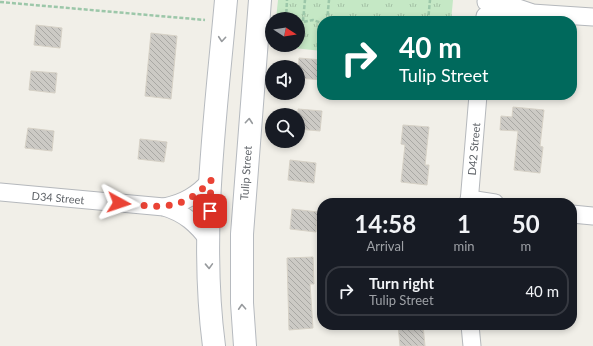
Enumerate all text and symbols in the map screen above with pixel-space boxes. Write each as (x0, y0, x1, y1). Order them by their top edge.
north arrow (265, 12, 305, 52)
map controls (265, 12, 305, 148)
text: 40 m (399, 30, 462, 64)
icon: right (333, 32, 385, 84)
one-way arrow (218, 36, 227, 42)
button: sound (265, 60, 305, 100)
text: Tulip Street (399, 64, 488, 86)
button: search (265, 108, 305, 148)
one-way arrow (245, 118, 254, 124)
street label: D42 Street (465, 122, 482, 176)
street label: Tulip Street (237, 145, 254, 201)
position arrow (98, 182, 140, 224)
street label: D34 Street (31, 189, 85, 206)
pin (193, 194, 227, 228)
icon: arrive (199, 200, 221, 222)
text: 14:58 (354, 209, 416, 238)
text: 1 (457, 209, 471, 238)
text: 50 (512, 209, 540, 238)
text: Arrival (367, 238, 404, 254)
text: min (453, 238, 475, 254)
text: m (520, 238, 531, 254)
one-way arrow (205, 263, 214, 269)
text: Turn right (369, 274, 434, 292)
icon: right (335, 280, 357, 302)
text: 40 m (525, 282, 559, 300)
text: Tulip Street (369, 292, 434, 308)
one-way arrow (238, 304, 247, 310)

